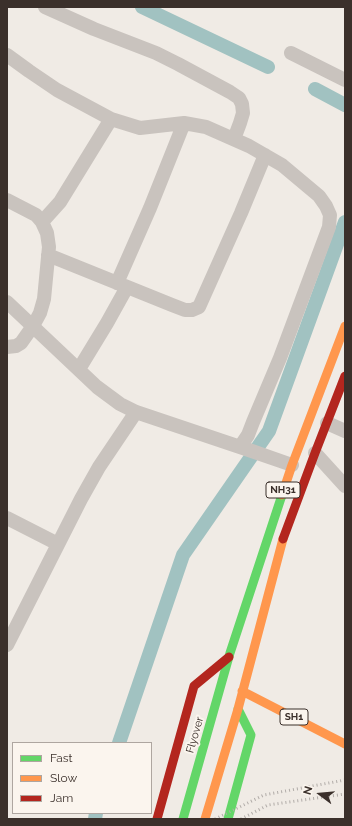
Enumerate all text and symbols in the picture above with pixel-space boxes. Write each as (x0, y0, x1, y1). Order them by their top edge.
road number: NH31 (266, 482, 300, 498)
road number: SH1 (280, 709, 308, 725)
street label: Flyover (184, 715, 206, 755)
legend (12, 742, 152, 814)
text: Fast (50, 751, 73, 765)
text: Slow (50, 771, 77, 785)
north arrow (300, 774, 340, 814)
text: N (301, 785, 315, 796)
text: Jam (50, 791, 73, 805)

